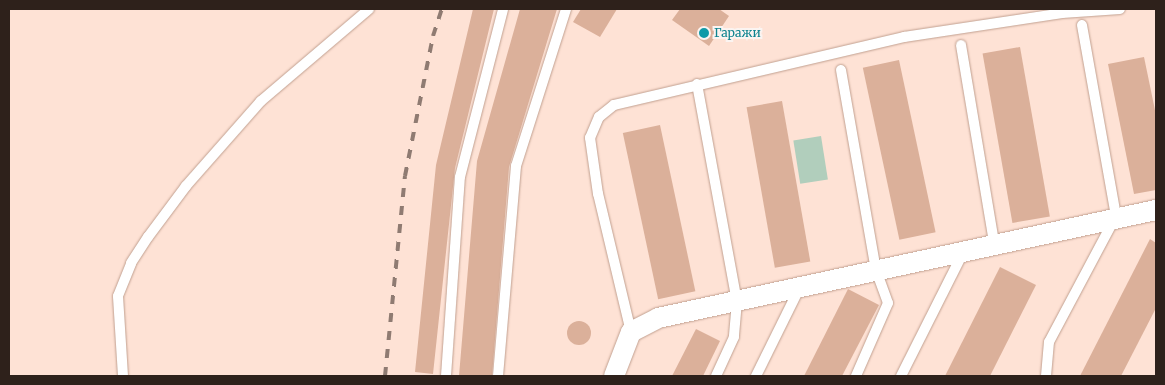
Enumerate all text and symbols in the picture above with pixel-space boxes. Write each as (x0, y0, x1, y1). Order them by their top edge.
place label: Гаражи (714, 26, 761, 40)
marker: Гаражи (698, 27, 710, 39)

